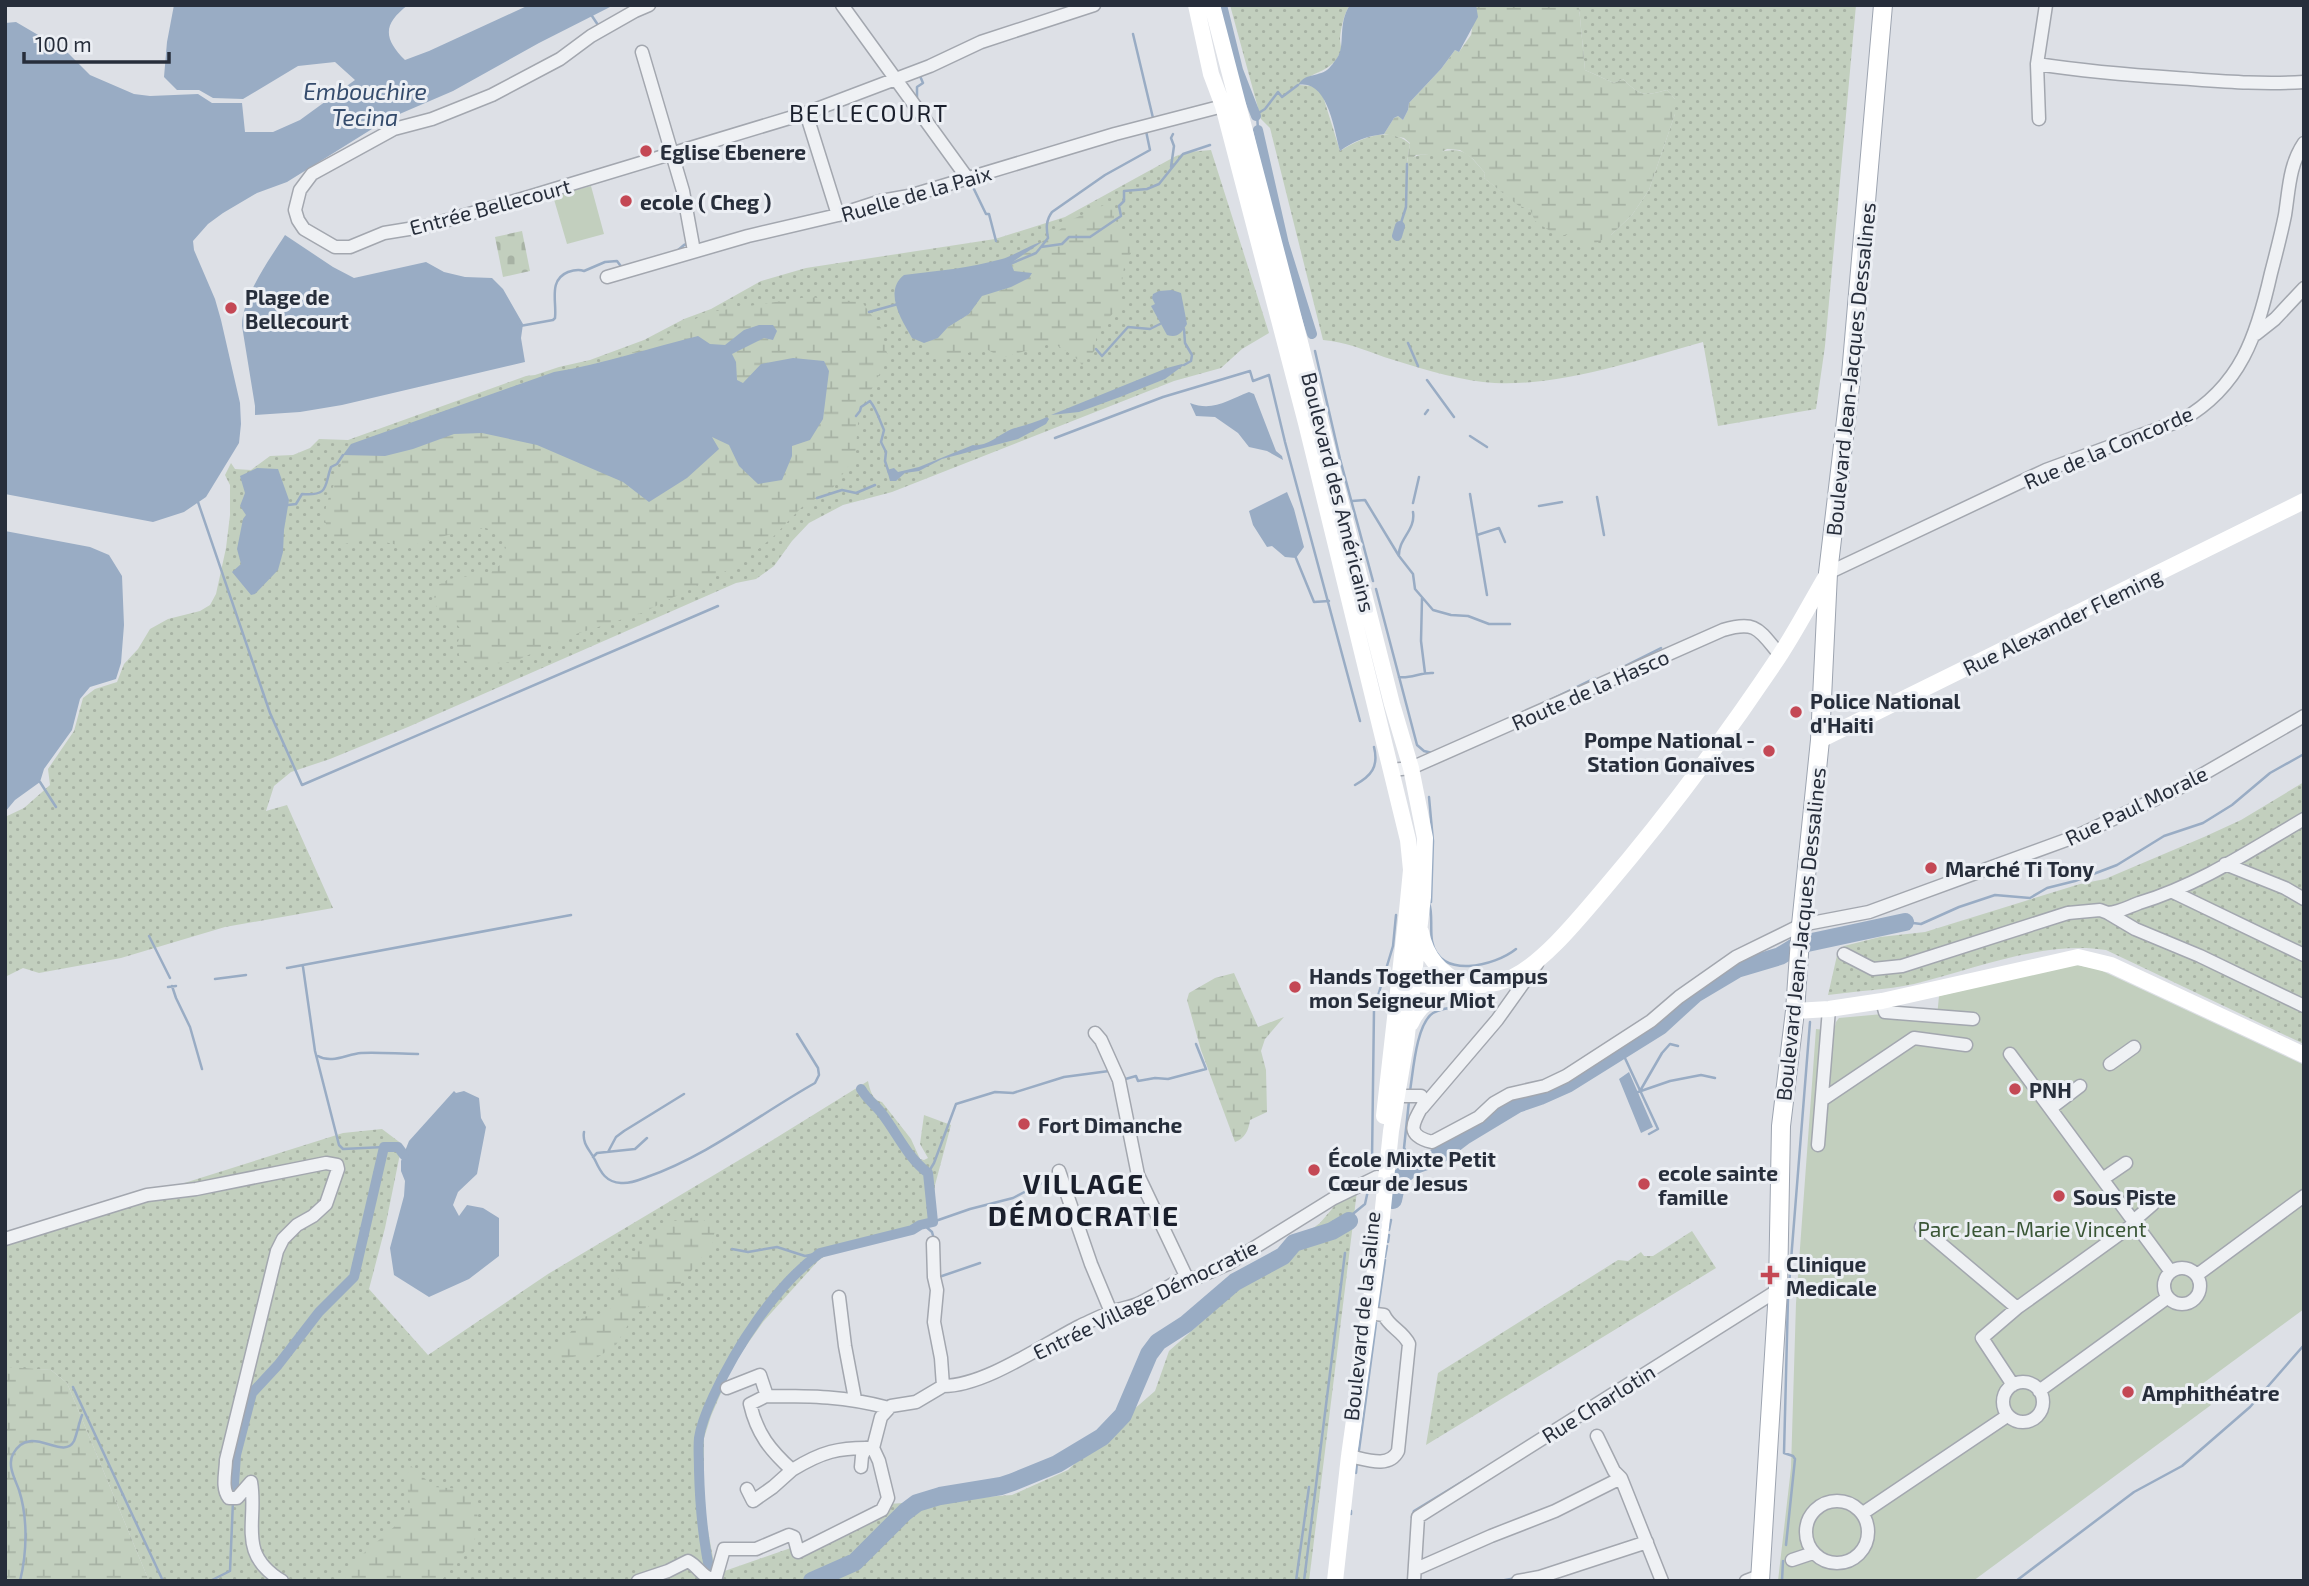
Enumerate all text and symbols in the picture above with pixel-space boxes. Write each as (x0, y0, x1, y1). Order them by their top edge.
scale bar (24, 21, 170, 65)
text: 100 m (35, 31, 92, 56)
water label: Embouchire Tecina (303, 77, 427, 131)
district label: BELLECOURT (789, 98, 949, 127)
place label: Eglise Ebenere (660, 139, 806, 164)
marker: Eglise Ebenere (638, 143, 654, 159)
street label: Ruelle de la Paix (838, 160, 994, 226)
street label: Entrée Bellecourt (407, 172, 573, 240)
place label: ecole ( Cheg ) (640, 189, 772, 214)
marker: ecole ( Cheg ) (618, 193, 634, 209)
street label: Boulevard Jean-Jacques Dessalines (1820, 201, 1880, 537)
place label: Plage de Bellecourt (245, 284, 349, 333)
marker: Plage de Bellecourt (223, 300, 239, 316)
street label: Boulevard des Américains (1297, 370, 1381, 614)
street label: Rue de la Concorde (2020, 400, 2196, 494)
street label: Rue Alexander Fleming (1958, 562, 2166, 680)
street label: Route de la Hasco (1508, 643, 1672, 735)
place label: Police National d'Haiti (1810, 688, 1960, 737)
marker: Police National d'Haiti (1788, 704, 1804, 720)
place label: Pompe National - Station Gonaïves (1584, 727, 1755, 776)
marker: Pompe National - Station Gonaïves (1761, 743, 1777, 759)
street label: Rue Paul Morale (2061, 760, 2211, 850)
street label: Boulevard Jean-Jacques Dessalines (1770, 766, 1830, 1102)
place label: Marché Ti Tony (1945, 856, 2094, 882)
marker: Marché Ti Tony (1923, 860, 1939, 876)
place label: Hands Together Campus mon Seigneur Miot (1309, 963, 1548, 1012)
marker: Hands Together Campus mon Seigneur Miot (1287, 979, 1303, 995)
place label: PNH (2029, 1077, 2072, 1102)
marker: PNH (2007, 1081, 2023, 1097)
place label: Fort Dimanche (1038, 1112, 1182, 1137)
marker: Fort Dimanche (1016, 1116, 1032, 1132)
place label: École Mixte Petit Cœur de Jesus (1328, 1146, 1496, 1195)
place label: ecole sainte famille (1658, 1160, 1778, 1209)
marker: École Mixte Petit Cœur de Jesus (1306, 1162, 1322, 1178)
district label: VILLAGE DÉMOCRATIE (988, 1166, 1180, 1232)
marker: ecole sainte famille (1636, 1176, 1652, 1192)
place label: Sous Piste (2073, 1184, 2176, 1209)
marker: Sous Piste (2051, 1188, 2067, 1204)
street label: Boulevard de la Saline (1338, 1210, 1384, 1422)
park label: Parc Jean-Marie Vincent (1918, 1216, 2146, 1241)
street label: Entrée Village Démocratie (1029, 1234, 1261, 1364)
place label: Clinique Medicale (1786, 1251, 1877, 1300)
marker: Clinique Medicale (1760, 1265, 1780, 1285)
street label: Rue Charlotin (1537, 1358, 1659, 1448)
place label: Amphithéatre (2142, 1380, 2280, 1405)
marker: Amphithéatre (2120, 1384, 2136, 1400)

